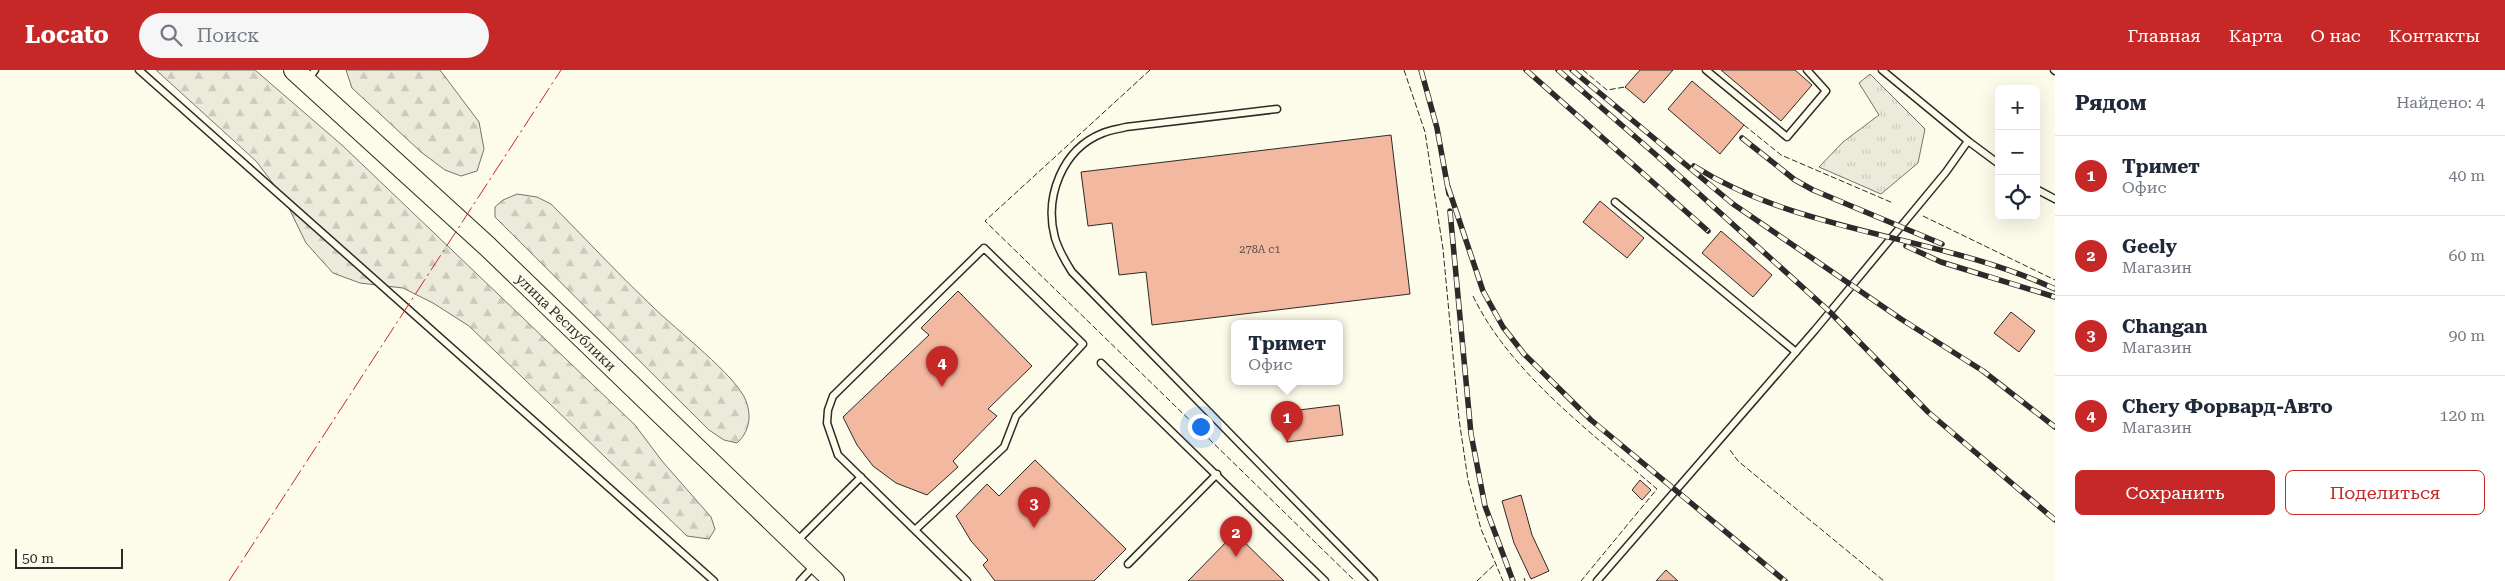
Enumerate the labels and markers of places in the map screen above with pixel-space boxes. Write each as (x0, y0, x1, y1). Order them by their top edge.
pin: 4 (926, 346, 958, 387)
pin: 1 (1271, 401, 1303, 442)
pin: 3 (1018, 487, 1050, 528)
pin: 2 (1220, 516, 1252, 557)

